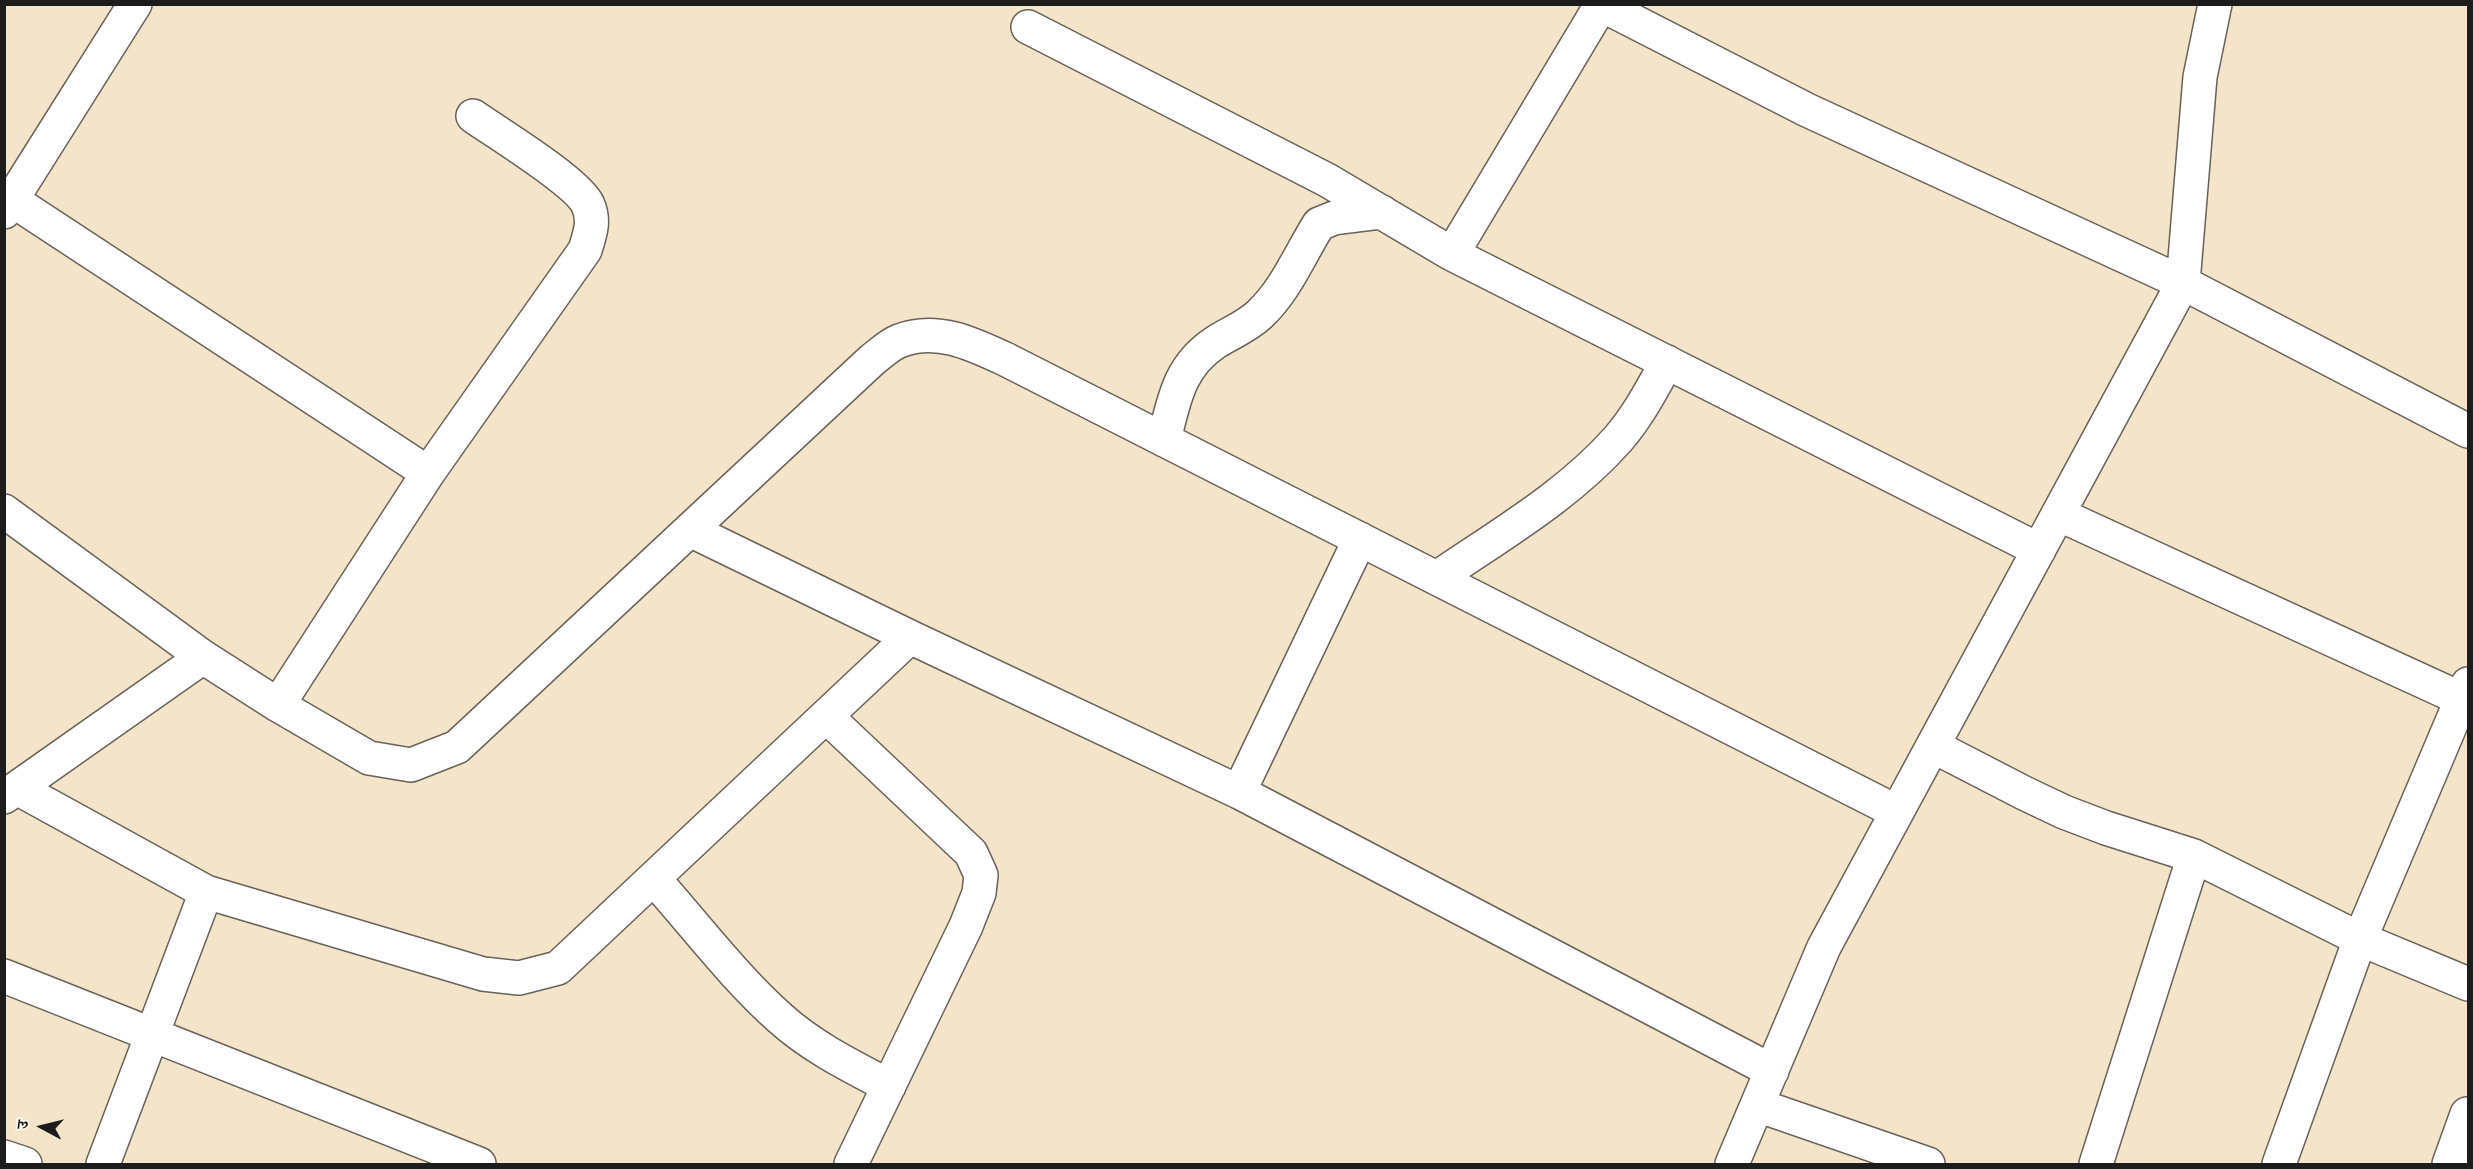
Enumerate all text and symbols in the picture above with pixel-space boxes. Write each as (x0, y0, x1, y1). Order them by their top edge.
north arrow (12, 1097, 72, 1157)
text: उ (13, 1119, 36, 1130)

